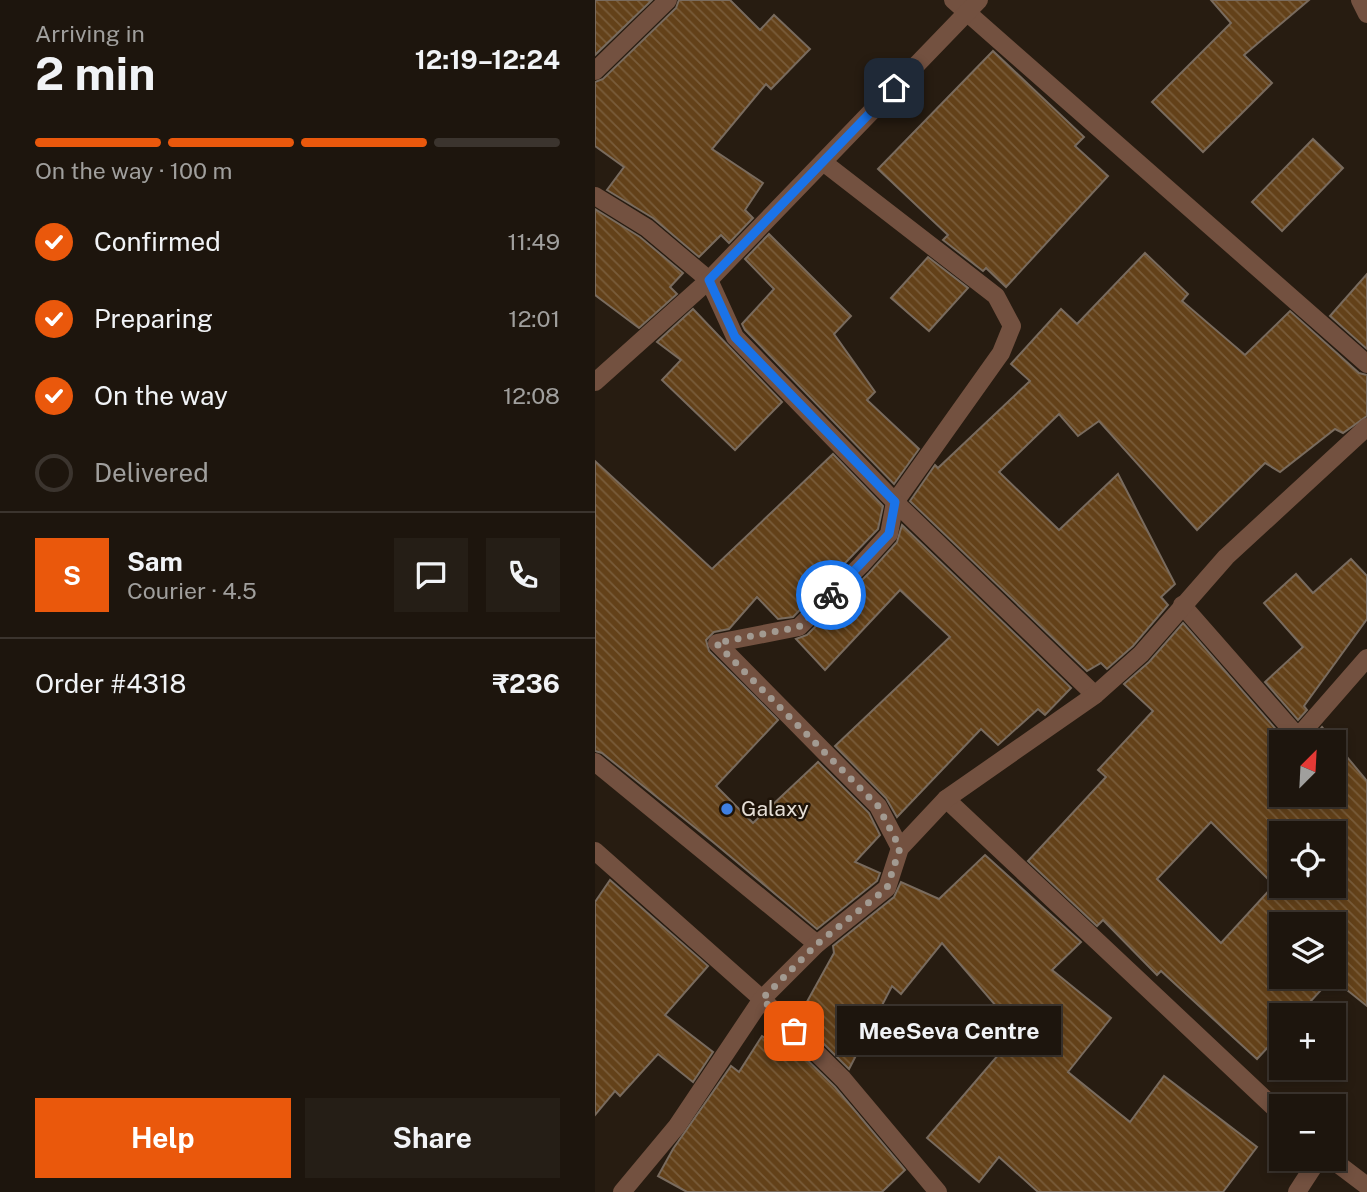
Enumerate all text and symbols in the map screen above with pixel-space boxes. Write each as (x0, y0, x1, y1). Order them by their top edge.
text: Arriving in (35, 20, 145, 47)
text: 12:19–12:24 (415, 44, 560, 75)
text: 2 min (35, 46, 155, 100)
pin (864, 58, 924, 118)
icon: home (875, 69, 913, 107)
text: On the way · 100 m (35, 157, 232, 184)
icon: check (35, 223, 73, 261)
text: Confirmed (94, 226, 221, 257)
text: 11:49 (507, 228, 560, 255)
icon: check (35, 300, 73, 338)
text: Preparing (94, 303, 213, 334)
text: 12:01 (508, 305, 560, 332)
icon: check (35, 377, 73, 415)
text: On the way (94, 380, 228, 411)
text: 12:08 (503, 382, 560, 409)
text: Delivered (94, 457, 209, 488)
button: chat (394, 538, 468, 612)
button: phone (486, 538, 560, 612)
text: Sam (127, 546, 183, 577)
text: S (63, 560, 81, 591)
courier (796, 560, 866, 630)
icon: bike (812, 576, 850, 614)
text: Courier · 4.5 (127, 577, 257, 604)
text: Order #4318 (35, 668, 186, 699)
text: ₹236 (492, 668, 560, 699)
north arrow (1269, 730, 1346, 807)
map controls (1269, 730, 1346, 1171)
place label: Galaxy (741, 796, 809, 821)
marker: Galaxy (719, 801, 735, 817)
button: locate (1269, 821, 1346, 898)
button: layers (1269, 912, 1346, 989)
pin (764, 1001, 824, 1061)
button: + (1269, 1003, 1346, 1080)
callout: MeeSeva Centre (836, 1006, 1060, 1056)
icon: bag (775, 1012, 813, 1050)
text: MeeSeva Centre (858, 1017, 1040, 1044)
button: − (1269, 1094, 1346, 1171)
button: Help (35, 1098, 291, 1178)
button: Share (305, 1098, 560, 1178)

